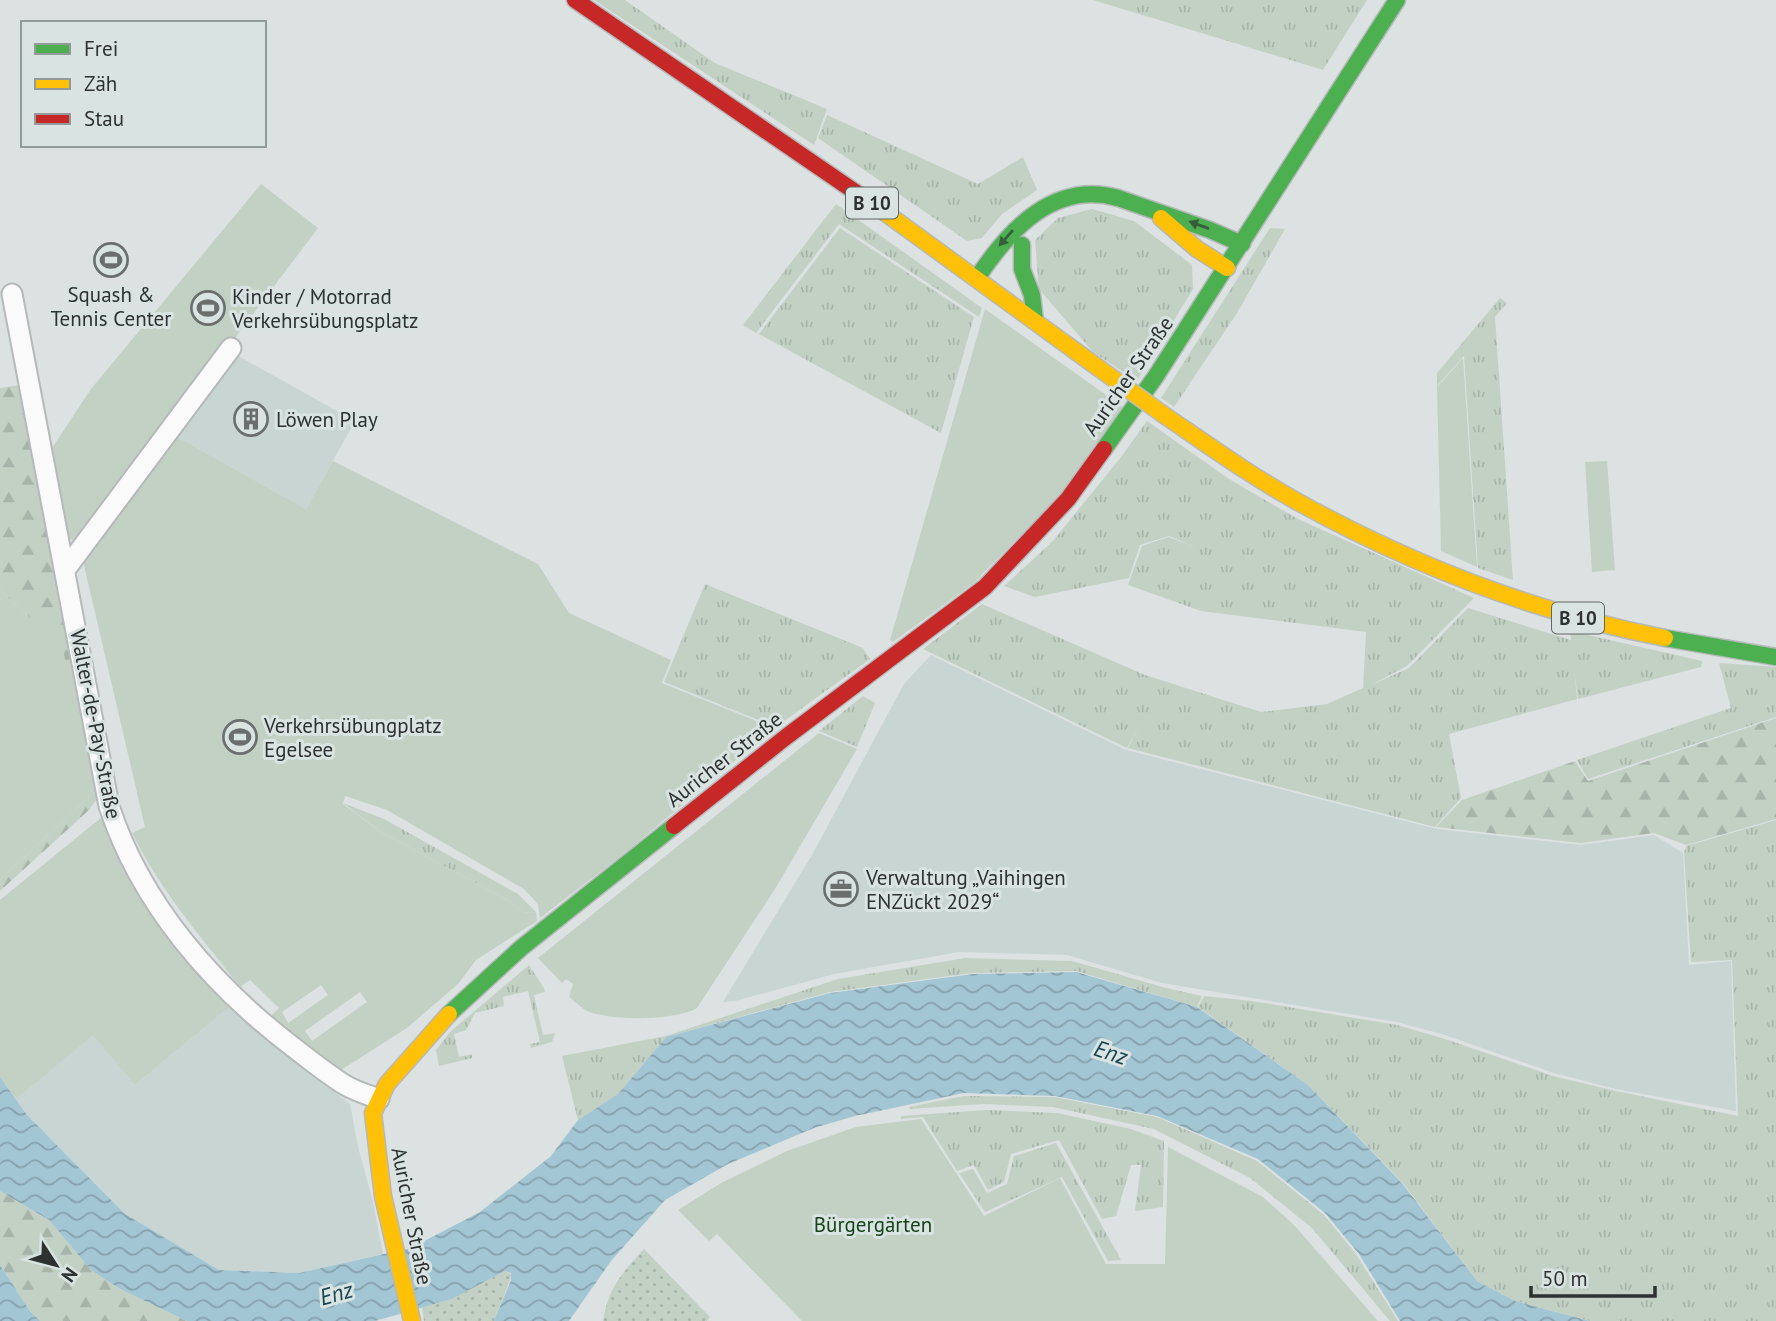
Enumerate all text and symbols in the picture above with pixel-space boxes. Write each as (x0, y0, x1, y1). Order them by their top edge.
legend (21, 21, 266, 147)
text: Frei (84, 35, 118, 62)
text: Zäh (84, 70, 117, 97)
text: Stau (84, 105, 124, 132)
road number: B 10 (846, 188, 898, 218)
one-way arrow (1189, 219, 1210, 230)
one-way arrow (999, 230, 1014, 247)
sports icon: Squash & Tennis Center (92, 241, 130, 279)
place label: Squash & Tennis Center (51, 281, 171, 332)
place label: Kinder / Motorrad Verkehrsübungsplatz (231, 283, 418, 334)
sports icon: Kinder / Motorrad Verkehrsübungsplatz (189, 289, 227, 327)
street label: Auricher Straße (1077, 311, 1179, 441)
building icon: Löwen Play (232, 400, 270, 438)
place label: Löwen Play (276, 406, 378, 433)
road number: B 10 (1552, 603, 1604, 634)
street label: Walter-de-Pay-Straße (64, 627, 128, 821)
street label: Auricher Straße (661, 705, 787, 813)
place label: Verkehrsübungplatz Egelsee (263, 712, 442, 763)
sports icon: Verkehrsübungplatz Egelsee (221, 718, 259, 756)
place label: Verwaltung „Vaihingen ENZückt 2029“ (865, 864, 1066, 915)
office icon: Verwaltung „Vaihingen ENZückt 2029“ (822, 870, 860, 908)
water label: Enz (1091, 1033, 1133, 1071)
street label: Auricher Straße (385, 1145, 439, 1287)
park label: Bürgergärten (814, 1211, 932, 1238)
north arrow (21, 1230, 91, 1300)
scale bar (1531, 1254, 1655, 1298)
text: N (56, 1263, 83, 1287)
text: 50 m (1542, 1265, 1588, 1292)
water label: Enz (316, 1274, 357, 1312)

